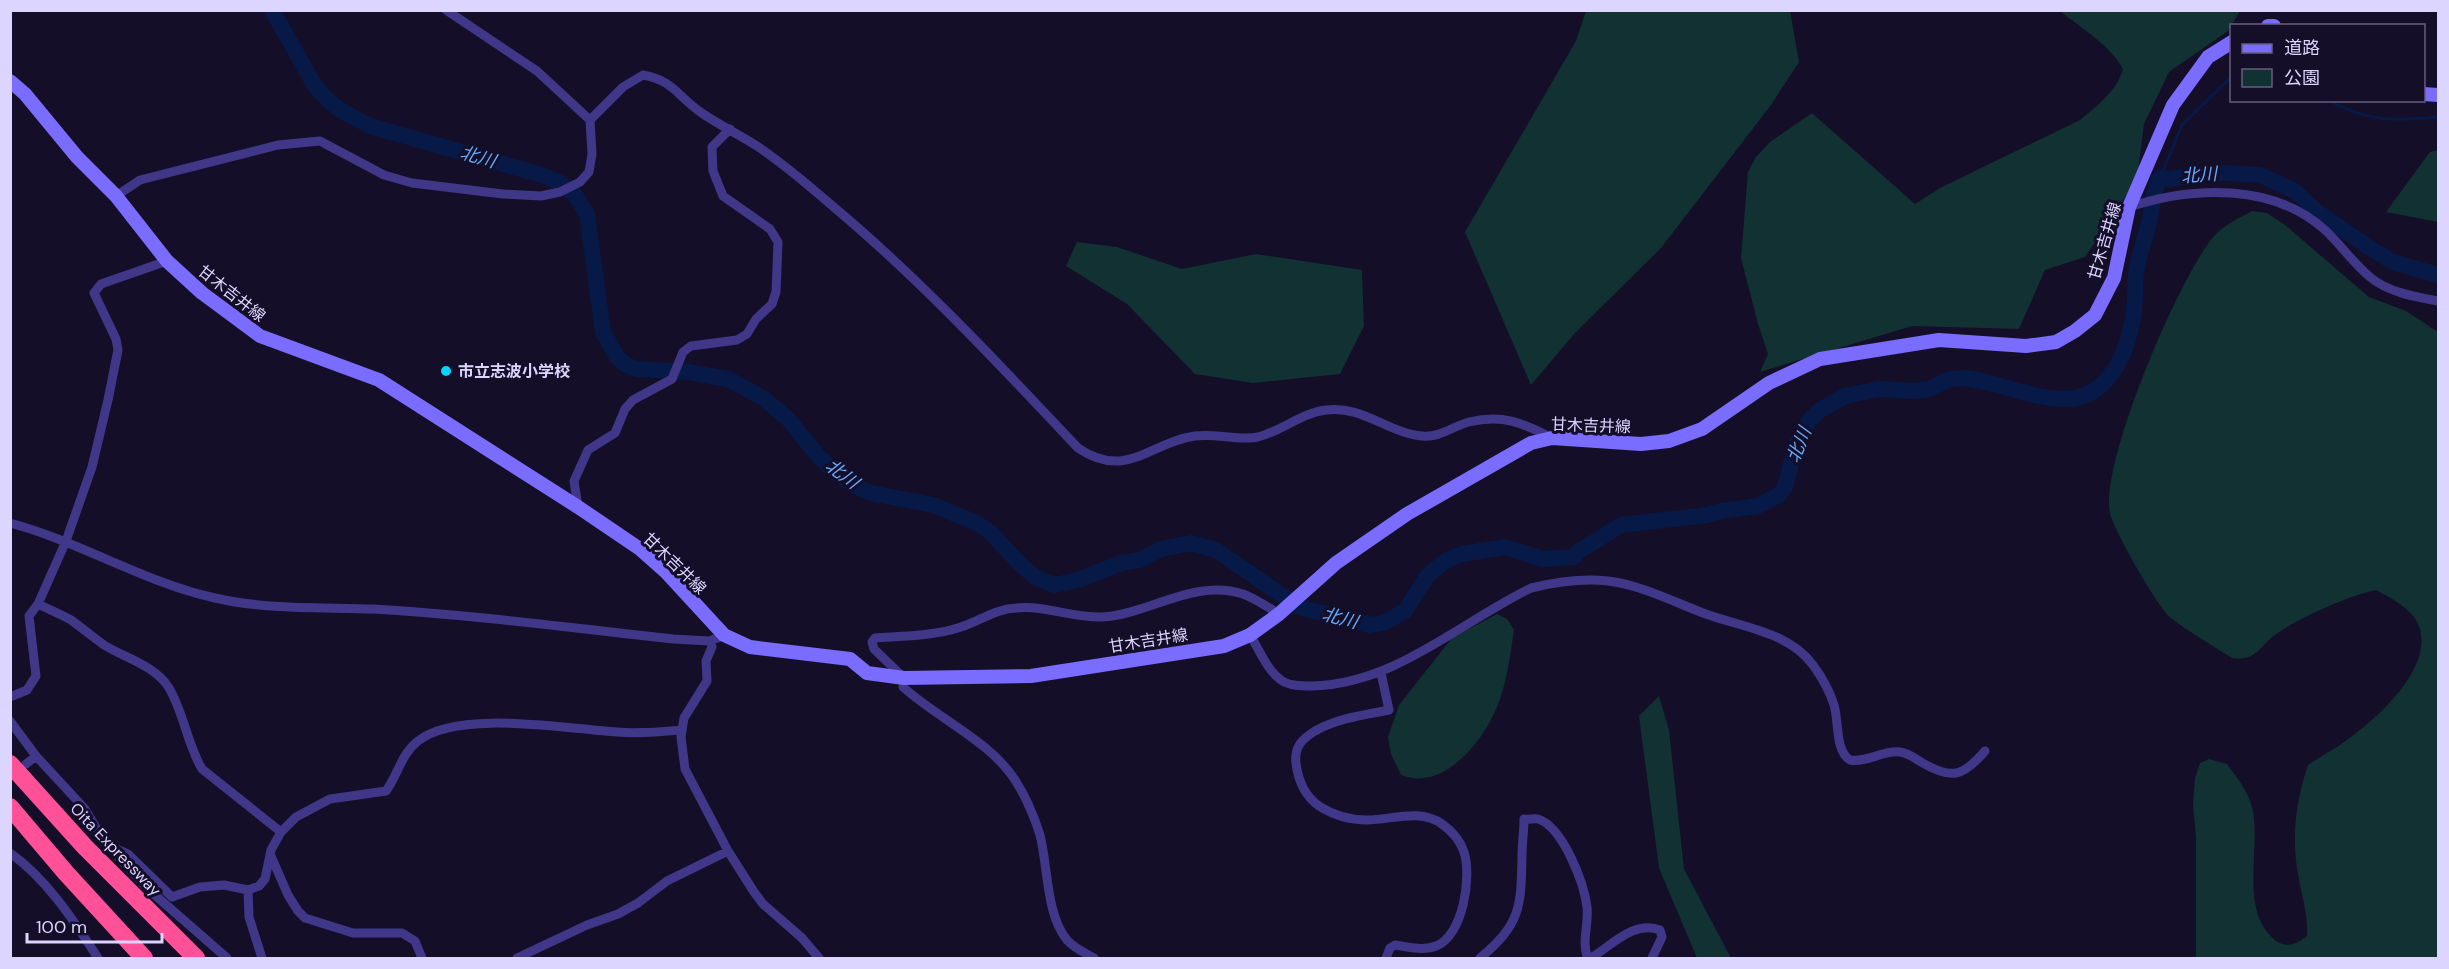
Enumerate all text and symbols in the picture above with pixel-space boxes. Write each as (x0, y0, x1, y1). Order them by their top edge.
legend (2230, 24, 2425, 102)
text: 道路 (2284, 36, 2320, 60)
text: 公園 (2284, 66, 2320, 90)
water label: 北川 (457, 141, 501, 174)
water label: 北川 (2180, 162, 2220, 188)
street label: 甘木吉井線 (2083, 200, 2126, 282)
street label: 甘木吉井線 (194, 260, 270, 326)
place label: 市立志波小学校 (458, 361, 570, 382)
marker: 市立志波小学校 (439, 364, 453, 378)
street label: 甘木吉井線 (1551, 414, 1631, 437)
water label: 北川 (1781, 422, 1818, 466)
water label: 北川 (820, 454, 865, 496)
street label: 甘木吉井線 (639, 528, 711, 599)
water label: 北川 (1320, 602, 1362, 635)
street label: 甘木吉井線 (1107, 624, 1189, 657)
street label: Oita Expressway (66, 798, 166, 901)
scale bar (27, 906, 162, 944)
text: 100 m (36, 915, 87, 939)

